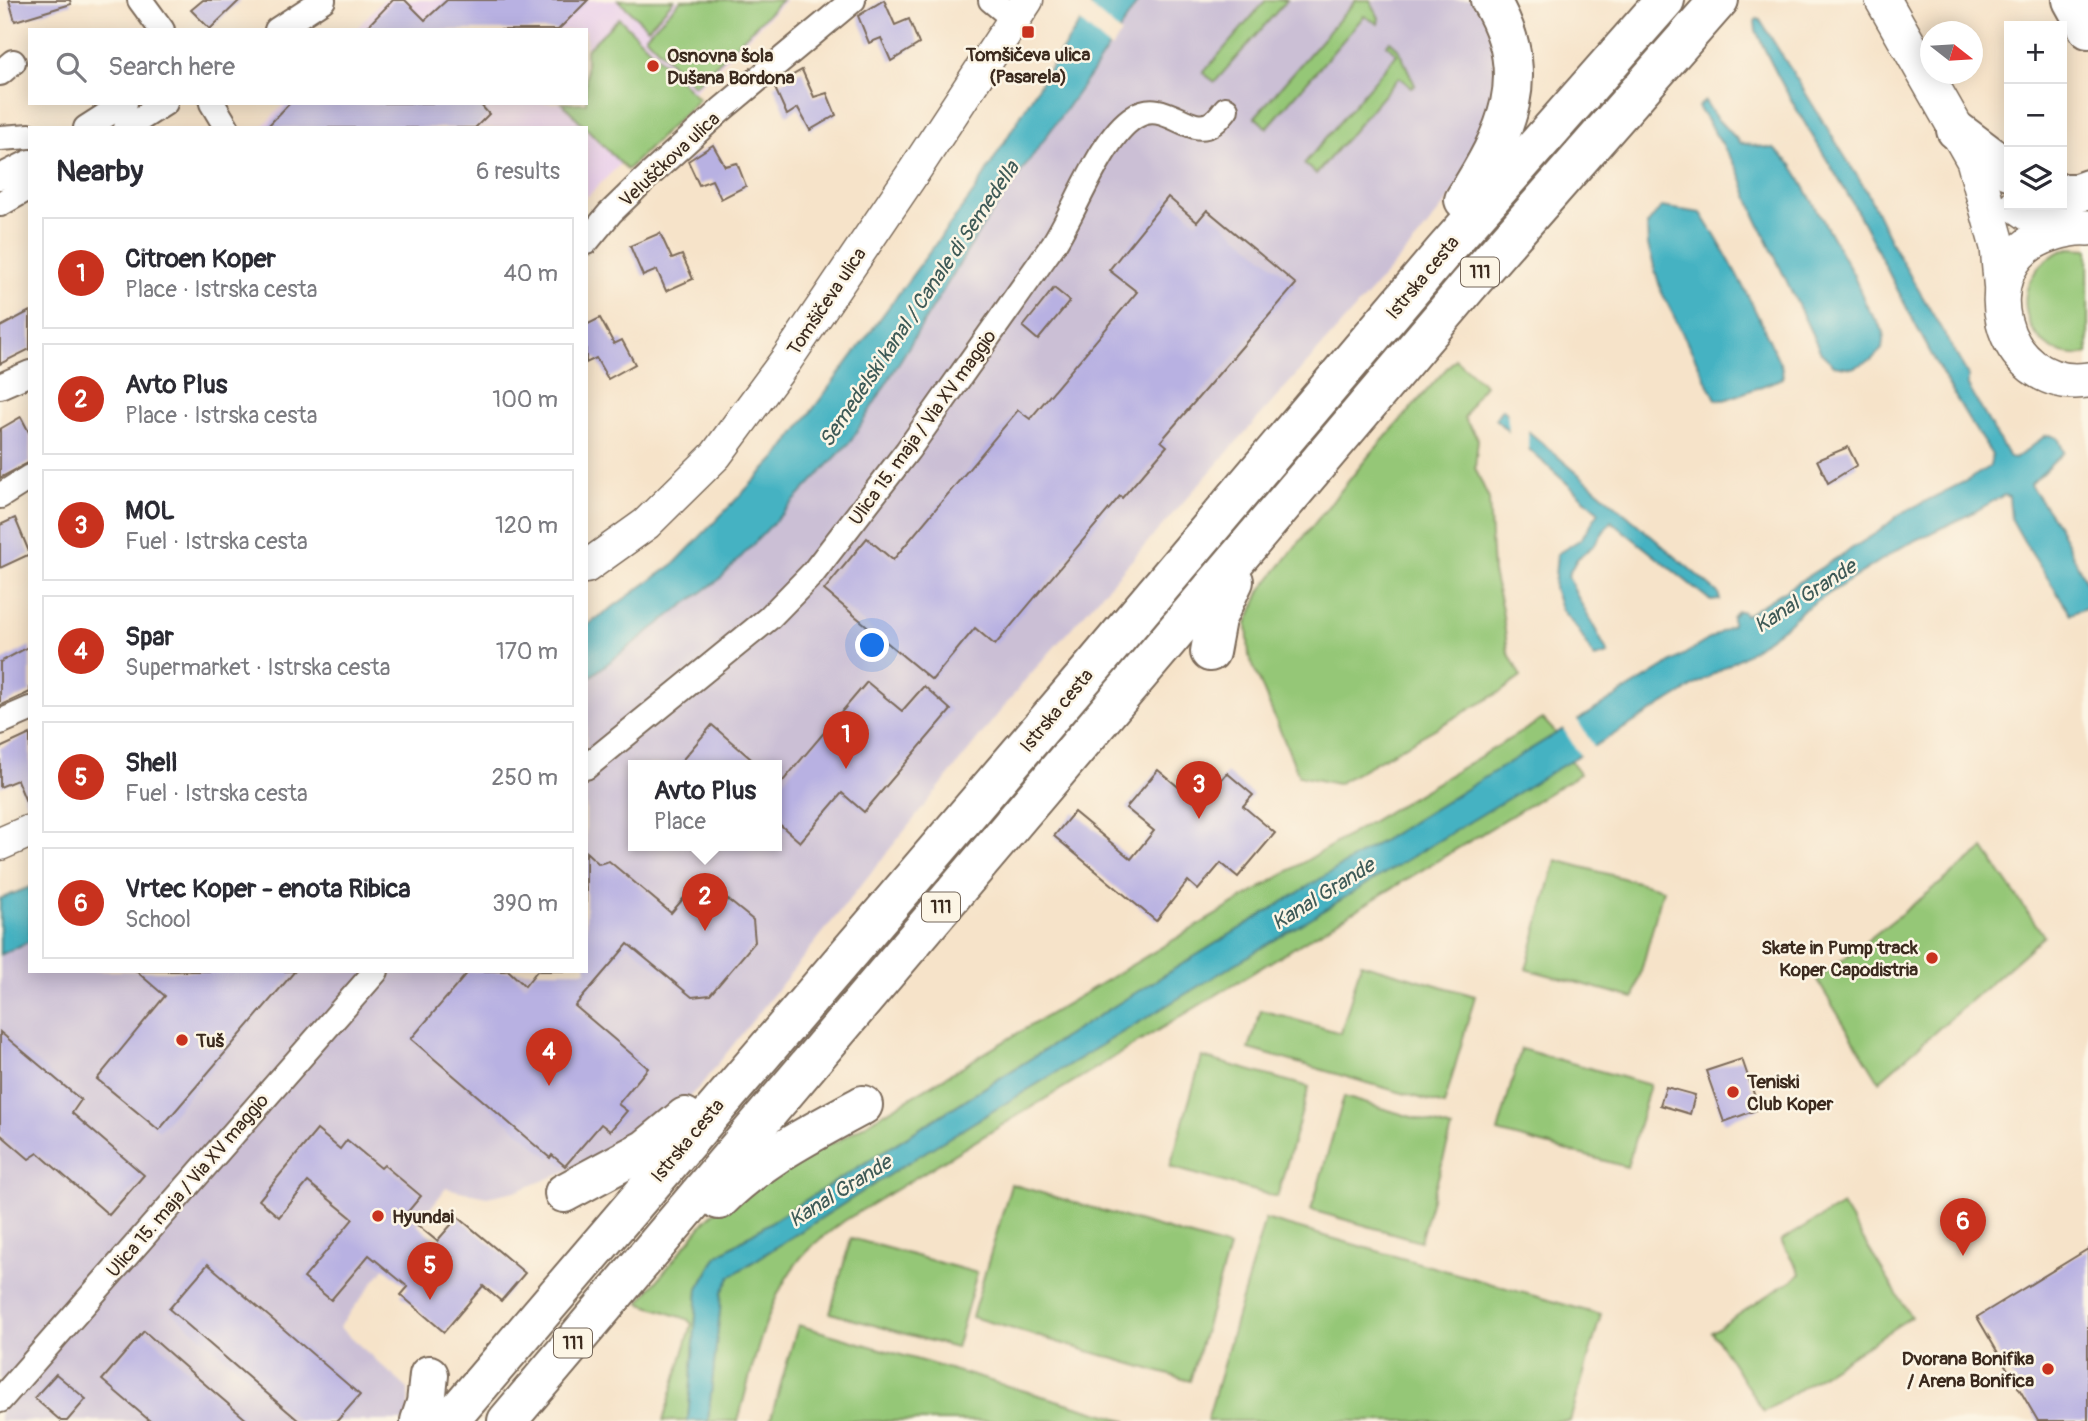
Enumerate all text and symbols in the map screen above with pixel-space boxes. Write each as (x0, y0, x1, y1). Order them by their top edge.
north arrow (1920, 21, 1983, 84)
map controls (2004, 21, 2067, 210)
button: + (2004, 21, 2067, 84)
marker: Tomšičeva ulica (Pasarela) (1020, 24, 1036, 40)
search box (28, 28, 588, 105)
place label: Tomšičeva ulica (Pasarela) (965, 43, 1091, 89)
place label: Osnovna šola Dušana Bordona (667, 44, 795, 90)
icon: search (52, 48, 90, 86)
text: Search here (108, 51, 235, 83)
marker: Osnovna šola Dušana Bordona (645, 58, 661, 74)
button: − (2004, 84, 2067, 147)
street label: Veluščkova ulica (614, 107, 725, 212)
button: layers (2004, 147, 2067, 210)
text: Nearby (56, 153, 143, 190)
water label: Semedelski kanal / Canale di Semedella (813, 155, 1026, 452)
text: 6 results (476, 157, 560, 186)
street label: Istrska cesta (1381, 231, 1465, 324)
text: Citroen Koper (125, 243, 276, 275)
street label: Tomšičeva ulica (782, 243, 872, 360)
road number: 111 (1461, 258, 1499, 286)
text: 1 (77, 259, 86, 288)
text: 40 m (504, 259, 558, 288)
text: Place · Istrska cesta (125, 275, 317, 304)
street label: Ulica 15. maja / Via XV maggio (844, 325, 1002, 530)
text: Avto Plus (125, 369, 227, 401)
text: 2 (75, 385, 87, 414)
text: 100 m (492, 385, 558, 414)
text: Place · Istrska cesta (125, 401, 317, 430)
text: MOL (125, 495, 175, 527)
text: 3 (75, 511, 87, 540)
text: 120 m (495, 511, 558, 540)
text: Fuel · Istrska cesta (125, 527, 308, 556)
water label: Kanal Grande (1749, 552, 1864, 639)
text: Spar (125, 621, 174, 653)
your location (855, 628, 889, 662)
text: 4 (74, 637, 88, 666)
text: 170 m (496, 637, 558, 666)
text: Supermarket · Istrska cesta (125, 653, 390, 682)
street label: Istrska cesta (1015, 664, 1099, 757)
pin: 1 (823, 711, 869, 769)
text: Shell (125, 747, 178, 779)
popup (628, 760, 782, 851)
pin: 3 (1176, 761, 1222, 819)
text: 5 (75, 763, 87, 792)
text: 250 m (492, 763, 558, 792)
text: Avto Plus (654, 775, 756, 807)
text: Fuel · Istrska cesta (125, 779, 308, 808)
text: Place (654, 807, 706, 836)
water label: Kanal Grande (1267, 851, 1382, 937)
text: Vrtec Koper - enota Ribica (125, 873, 411, 905)
pin: 2 (682, 873, 728, 931)
text: 6 (74, 889, 88, 918)
text: 390 m (492, 889, 558, 918)
road number: 111 (922, 893, 960, 922)
text: School (125, 905, 191, 934)
place label: Skate in Pump track Koper Capodistria (1761, 936, 1919, 982)
marker: Skate in Pump track Koper Capodistria (1924, 950, 1940, 966)
pin: 4 (526, 1028, 572, 1086)
place label: Tuš (195, 1029, 225, 1053)
marker: Tuš (174, 1032, 190, 1048)
place label: Teniski Club Koper (1746, 1070, 1833, 1116)
marker: Teniski Club Koper (1725, 1084, 1741, 1100)
street label: Ulica 15. maja / Via XV maggio (101, 1089, 274, 1282)
street label: Istrska cesta (646, 1094, 730, 1187)
water label: Kanal Grande (784, 1148, 899, 1234)
pin: 6 (1940, 1198, 1986, 1256)
place label: Hyundai (392, 1205, 455, 1229)
marker: Hyundai (370, 1208, 386, 1224)
pin: 5 (407, 1242, 453, 1300)
road number: 111 (554, 1328, 592, 1358)
place label: Dvorana Bonifika / Arena Bonifica (1902, 1347, 2034, 1393)
marker: Dvorana Bonifika / Arena Bonifica (2040, 1361, 2056, 1377)

